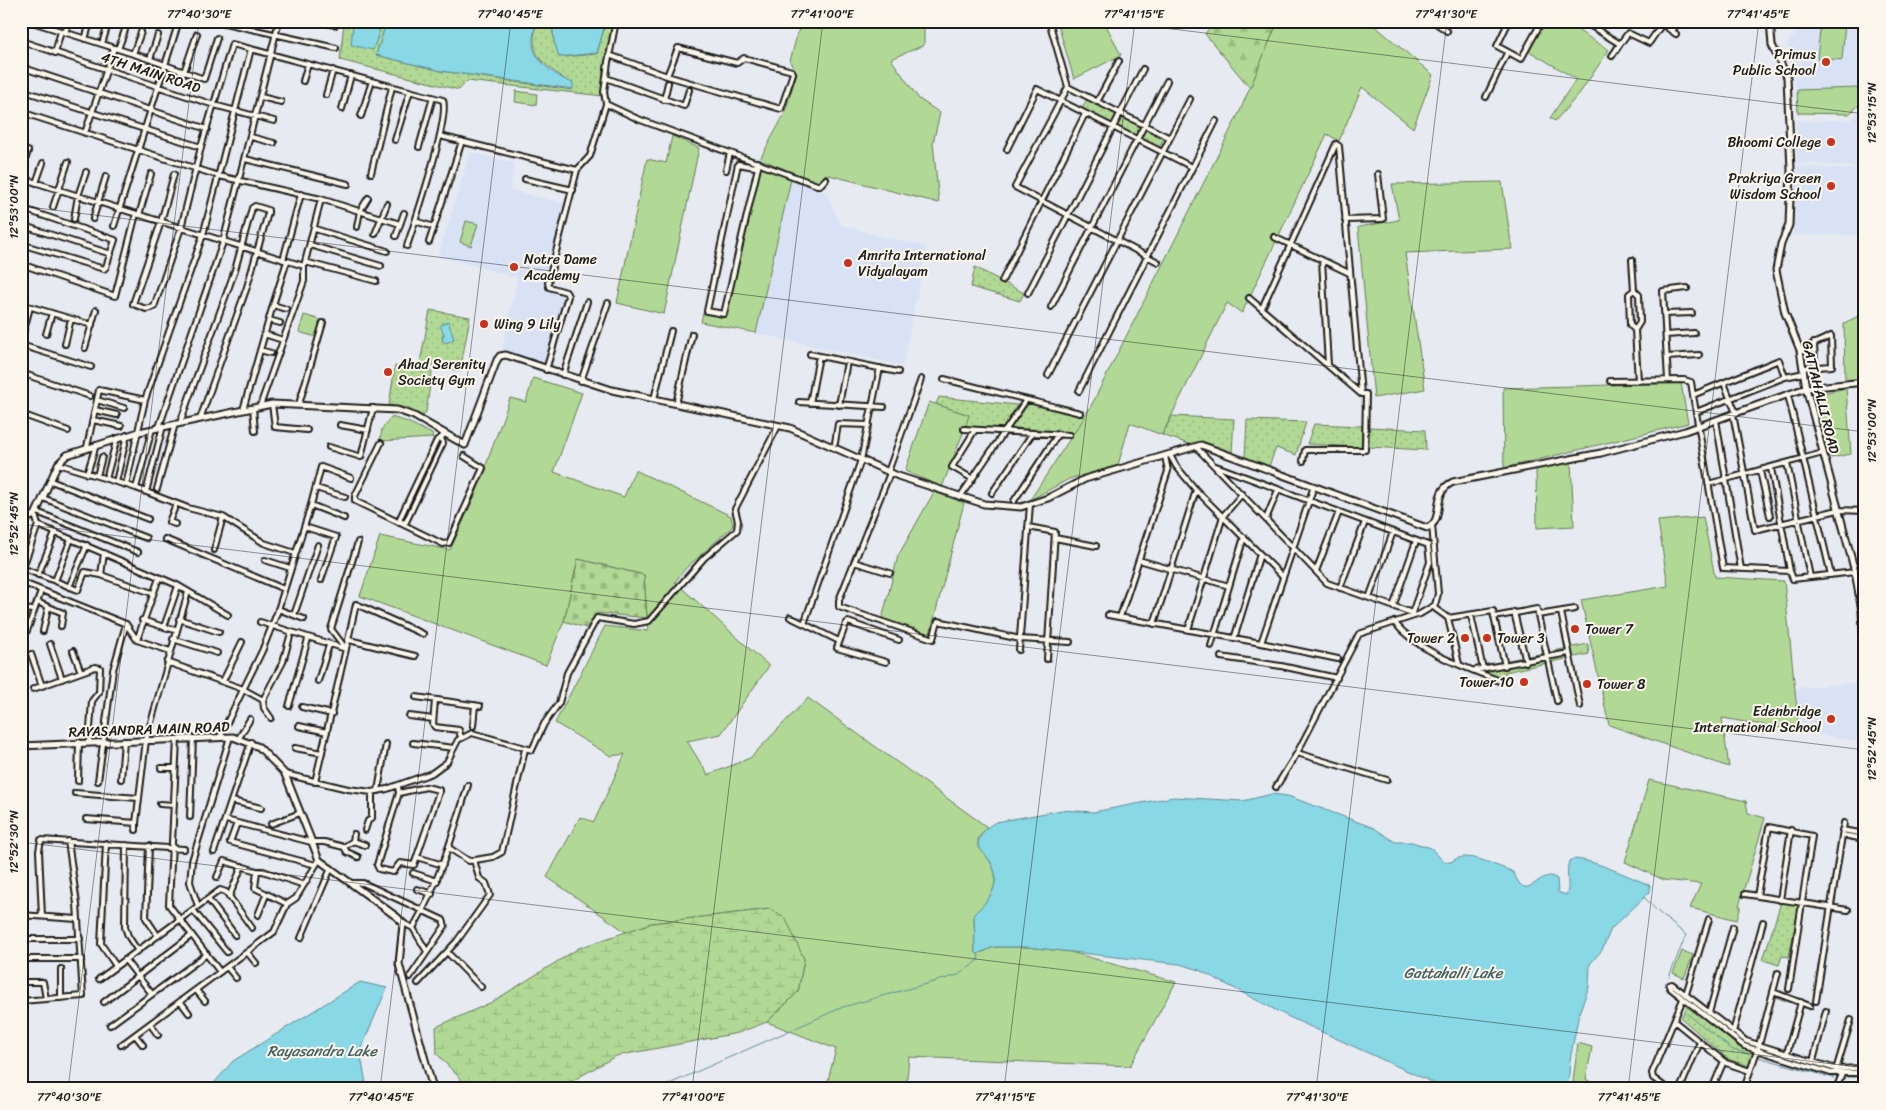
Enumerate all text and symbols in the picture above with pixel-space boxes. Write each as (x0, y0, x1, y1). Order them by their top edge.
text: 77°40'30"E (167, 3, 232, 25)
text: 77°40'45"E (478, 3, 544, 25)
text: 77°41'00"E (791, 3, 855, 25)
text: 77°41'15"E (1104, 3, 1165, 25)
text: 77°41'30"E (1415, 3, 1478, 25)
text: 77°41'45"E (1727, 3, 1791, 25)
place label: Primus Public School (1733, 42, 1817, 83)
street label: 4TH MAIN ROAD (98, 45, 204, 101)
marker: Primus Public School (1820, 56, 1832, 68)
text: 12°53'15"N (1861, 82, 1883, 144)
place label: Bhoomi College (1728, 130, 1821, 155)
marker: Bhoomi College (1825, 136, 1837, 148)
place label: Prakriya Green Wisdom School (1728, 166, 1822, 207)
text: 12°53'00"N (3, 174, 25, 239)
marker: Prakriya Green Wisdom School (1825, 180, 1837, 192)
place label: Amrita International Vidyalayam (857, 243, 987, 284)
place label: Notre Dame Academy (523, 247, 597, 288)
marker: Amrita International Vidyalayam (842, 257, 854, 269)
marker: Notre Dame Academy (508, 261, 520, 273)
place label: Wing 9 Lily (494, 312, 561, 337)
marker: Wing 9 Lily (478, 318, 490, 330)
street label: GATTAHALLI ROAD (1794, 338, 1847, 457)
place label: Ahad Serenity Society Gym (397, 352, 487, 393)
marker: Ahad Serenity Society Gym (382, 366, 394, 378)
text: 12°53'00"N (1861, 398, 1883, 463)
text: 12°52'45"N (3, 491, 25, 556)
place label: Tower 7 (1585, 617, 1634, 642)
marker: Tower 7 (1569, 623, 1581, 635)
place label: Tower 2 (1407, 626, 1455, 651)
place label: Tower 3 (1497, 626, 1545, 651)
marker: Tower 2 (1459, 632, 1471, 644)
marker: Tower 3 (1481, 632, 1493, 644)
place label: Tower 10 (1459, 670, 1514, 695)
place label: Tower 8 (1597, 672, 1646, 697)
marker: Tower 10 (1518, 676, 1530, 688)
marker: Tower 8 (1581, 678, 1593, 690)
place label: Edenbridge International School (1693, 699, 1822, 740)
marker: Edenbridge International School (1825, 713, 1837, 725)
street label: RAYASANDRA MAIN ROAD (68, 714, 231, 745)
text: 12°52'45"N (1861, 716, 1883, 781)
text: 12°52'30"N (3, 810, 25, 874)
water label: Gattahalli Lake (1404, 960, 1504, 986)
water label: Rayasandra Lake (267, 1038, 379, 1064)
text: 77°40'30"E (37, 1086, 102, 1108)
text: 77°40'45"E (349, 1086, 415, 1108)
text: 77°41'00"E (662, 1086, 726, 1108)
text: 77°41'15"E (975, 1086, 1036, 1108)
text: 77°41'30"E (1286, 1086, 1349, 1108)
text: 77°41'45"E (1598, 1086, 1662, 1108)

